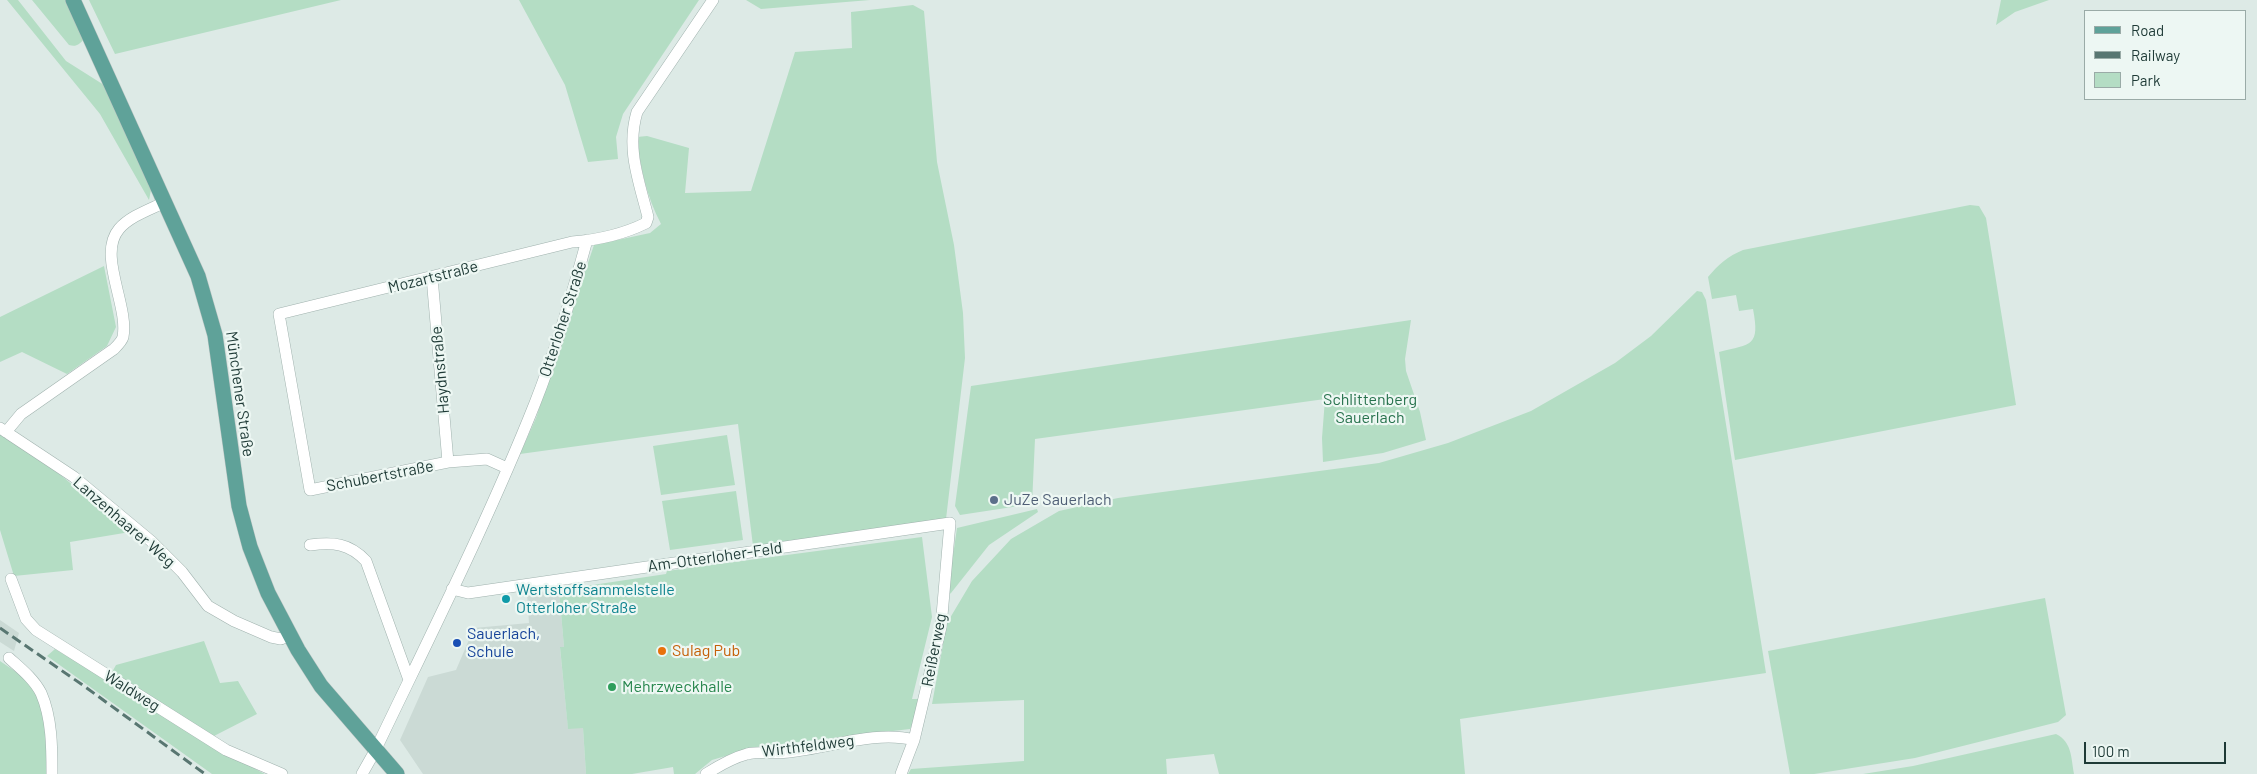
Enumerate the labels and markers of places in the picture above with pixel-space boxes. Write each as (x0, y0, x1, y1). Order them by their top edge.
place label: JuZe Sauerlach (1004, 490, 1112, 510)
marker: JuZe Sauerlach (988, 494, 1000, 506)
place label: Wertstoffsammelstelle Otterloher Straße (516, 580, 675, 618)
marker: Wertstoffsammelstelle Otterloher Straße (500, 593, 512, 605)
place label: Sauerlach, Schule (467, 624, 540, 662)
marker: Sauerlach, Schule (451, 637, 463, 649)
place label: Sulag Pub (672, 641, 740, 661)
marker: Sulag Pub (656, 645, 668, 657)
place label: Mehrzweckhalle (622, 677, 732, 697)
marker: Mehrzweckhalle (606, 681, 618, 693)

